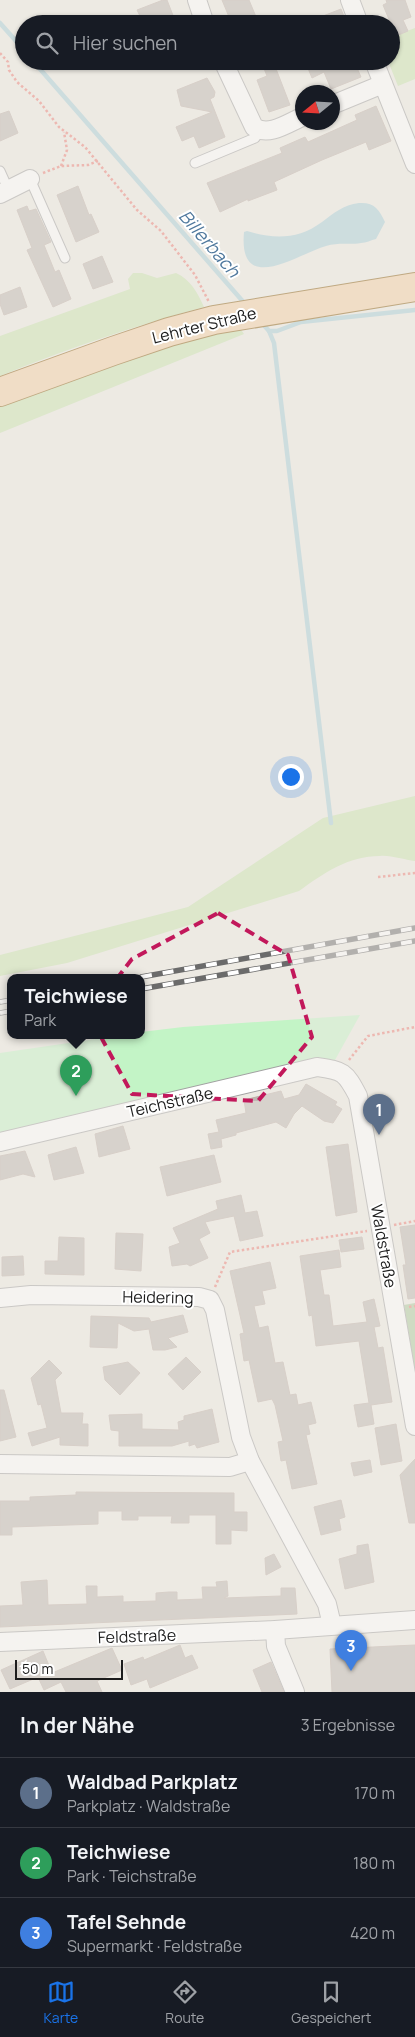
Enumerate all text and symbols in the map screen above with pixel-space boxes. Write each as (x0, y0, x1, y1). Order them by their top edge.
search box (15, 15, 400, 70)
icon: search (33, 29, 61, 57)
text: Hier suchen (73, 30, 177, 56)
north arrow (295, 85, 340, 130)
water label: Billerbach (174, 204, 247, 283)
street label: Lehrter Straße (150, 301, 258, 349)
your location (278, 764, 304, 790)
popup (7, 974, 145, 1039)
text: Teichwiese (24, 983, 128, 1009)
text: Park (24, 1009, 56, 1031)
pin: 2 (60, 1055, 92, 1096)
street label: Teichstraße (125, 1081, 215, 1123)
pin: 1 (363, 1094, 395, 1135)
street label: Waldstraße (366, 1203, 402, 1289)
street label: Heidering (122, 1285, 194, 1309)
street label: Feldstraße (97, 1624, 177, 1648)
pin: 3 (335, 1630, 367, 1671)
scale bar (15, 1657, 122, 1680)
text: 50 m (22, 1659, 53, 1678)
text: In der Nähe (20, 1711, 134, 1739)
text: 3 Ergebnisse (301, 1714, 395, 1736)
text: Waldbad Parkplatz (67, 1769, 238, 1795)
text: 1 (32, 1782, 40, 1804)
text: 170 m (354, 1782, 395, 1804)
text: Parkplatz · Waldstraße (67, 1795, 230, 1817)
text: Teichwiese (67, 1839, 170, 1865)
text: 2 (31, 1852, 41, 1874)
text: 180 m (353, 1852, 395, 1874)
text: Park · Teichstraße (67, 1865, 197, 1887)
text: Tafel Sehnde (67, 1909, 186, 1935)
text: 3 (31, 1922, 41, 1944)
text: 420 m (350, 1922, 395, 1944)
text: Supermarkt · Feldstraße (67, 1935, 242, 1957)
tab: Karte (44, 1978, 78, 2027)
tab: Route (165, 1978, 204, 2027)
tab: Gespeichert (291, 1978, 371, 2027)

